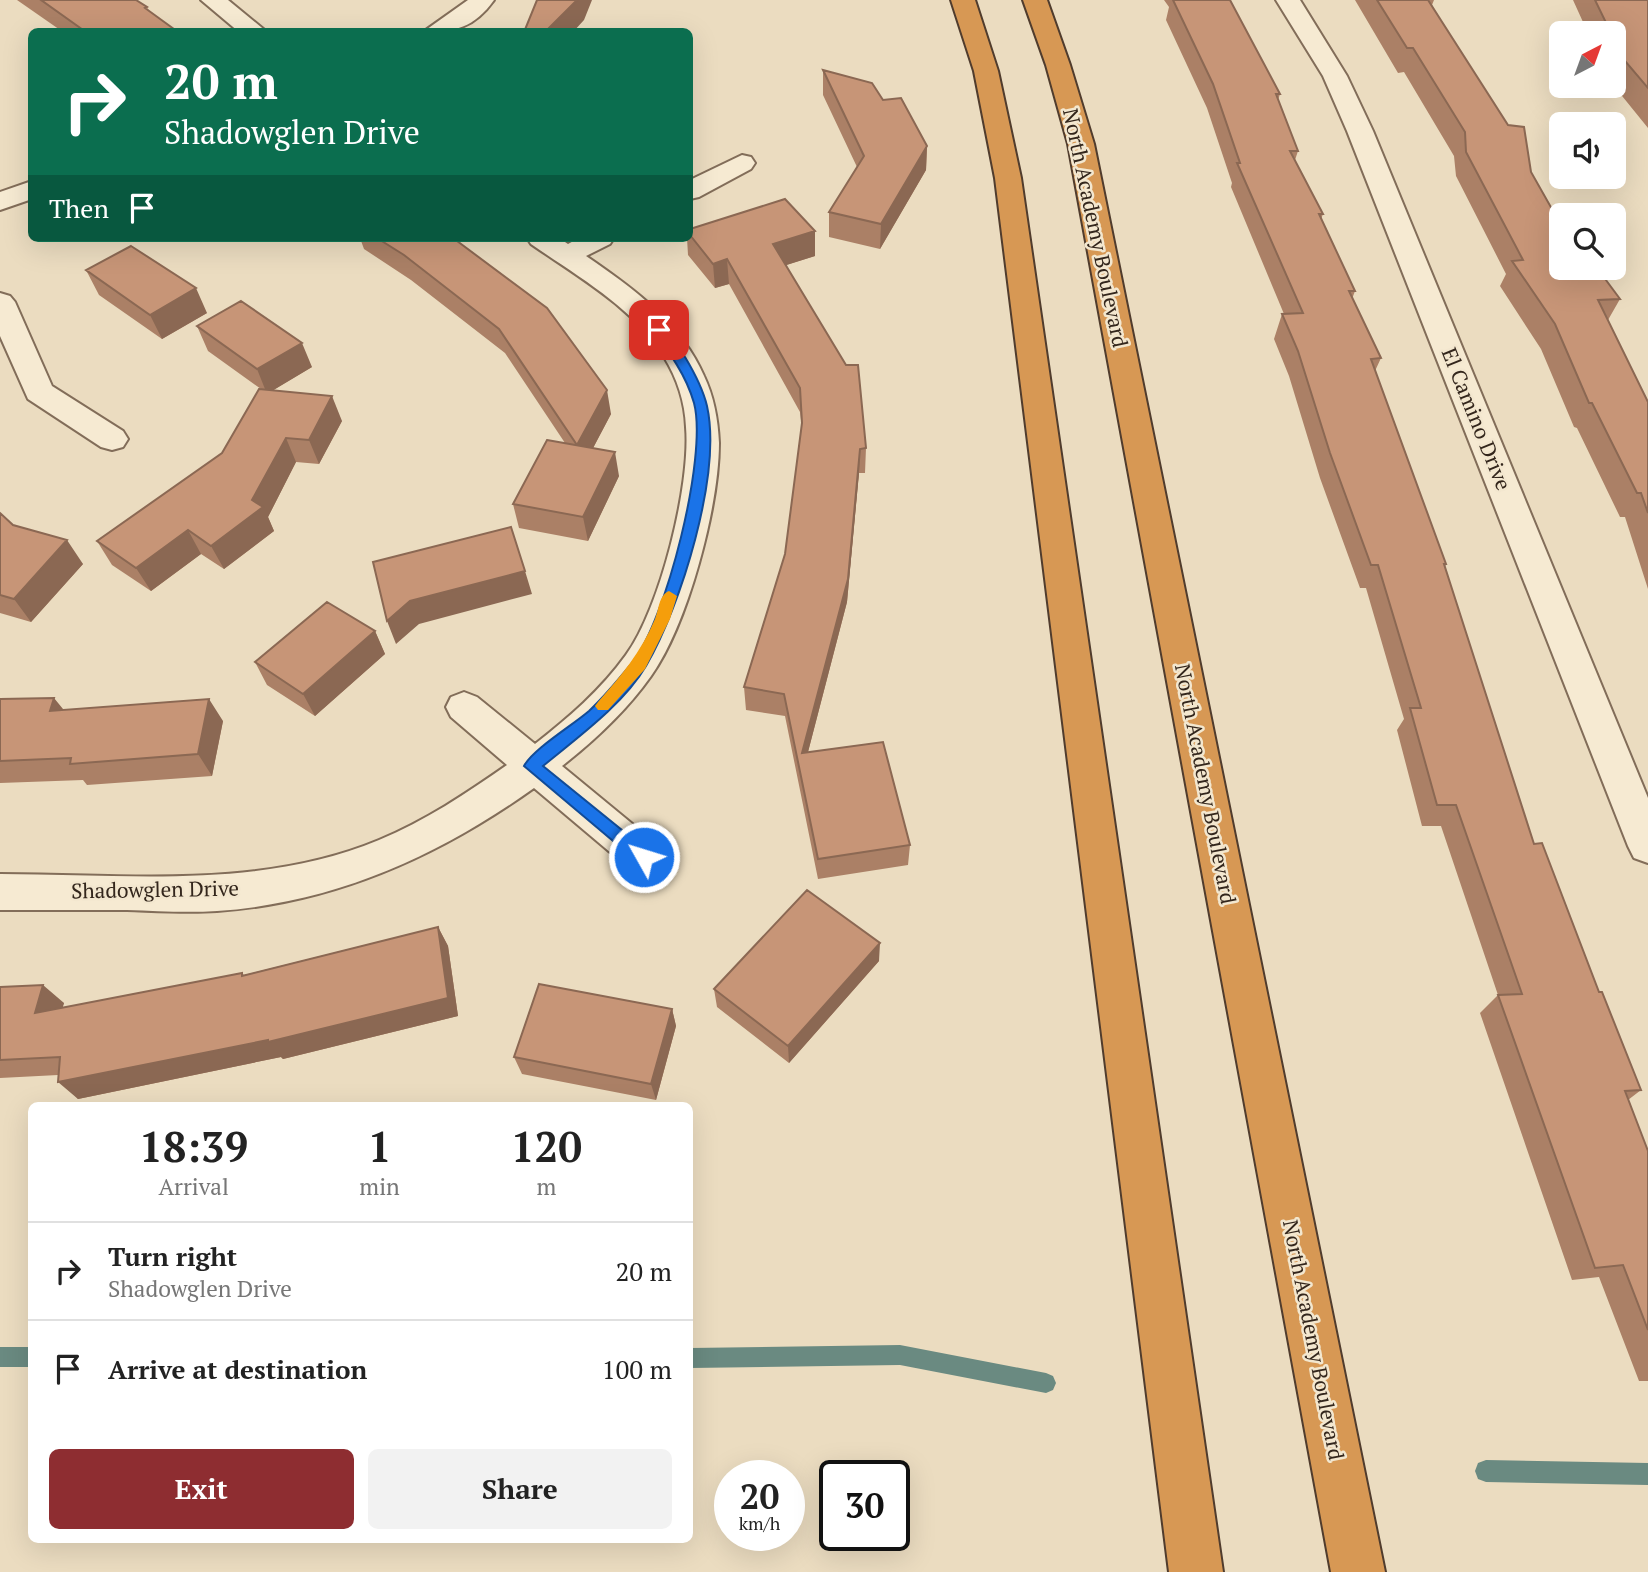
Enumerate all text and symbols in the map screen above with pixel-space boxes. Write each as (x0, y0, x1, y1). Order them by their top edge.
north arrow (1549, 21, 1626, 98)
map controls (1549, 21, 1626, 280)
text: 20 m (164, 48, 278, 113)
icon: right (49, 56, 140, 147)
street label: North Academy Boulevard (1057, 106, 1135, 350)
text: Shadowglen Drive (164, 111, 420, 153)
button: sound (1549, 112, 1626, 189)
icon: arrive (123, 189, 161, 227)
text: Then (49, 191, 109, 225)
button: search (1549, 203, 1626, 280)
pin (629, 300, 689, 360)
icon: arrive (640, 311, 678, 349)
street label: El Camino Drive (1436, 343, 1518, 494)
street label: North Academy Boulevard (1169, 661, 1243, 907)
position arrow (607, 820, 681, 894)
street label: Shadowglen Drive (71, 874, 239, 904)
text: 18:39 (139, 1118, 248, 1174)
text: 1 (368, 1118, 391, 1174)
text: 120 (511, 1118, 582, 1174)
text: Arrival (158, 1171, 229, 1202)
text: min (359, 1171, 400, 1202)
text: m (536, 1171, 556, 1202)
street label: North Academy Boulevard (1277, 1217, 1351, 1463)
text: Turn right (108, 1239, 237, 1273)
icon: right (49, 1252, 87, 1290)
text: 20 m (616, 1254, 672, 1288)
text: Shadowglen Drive (108, 1273, 292, 1304)
icon: arrive (49, 1350, 87, 1388)
text: Arrive at destination (108, 1352, 367, 1386)
text: 100 m (602, 1352, 672, 1386)
button: Exit (49, 1449, 354, 1529)
button: Share (368, 1449, 672, 1529)
speed limit sign: 30 (819, 1460, 910, 1551)
text: 20 (740, 1473, 779, 1519)
text: km/h (739, 1511, 780, 1535)

